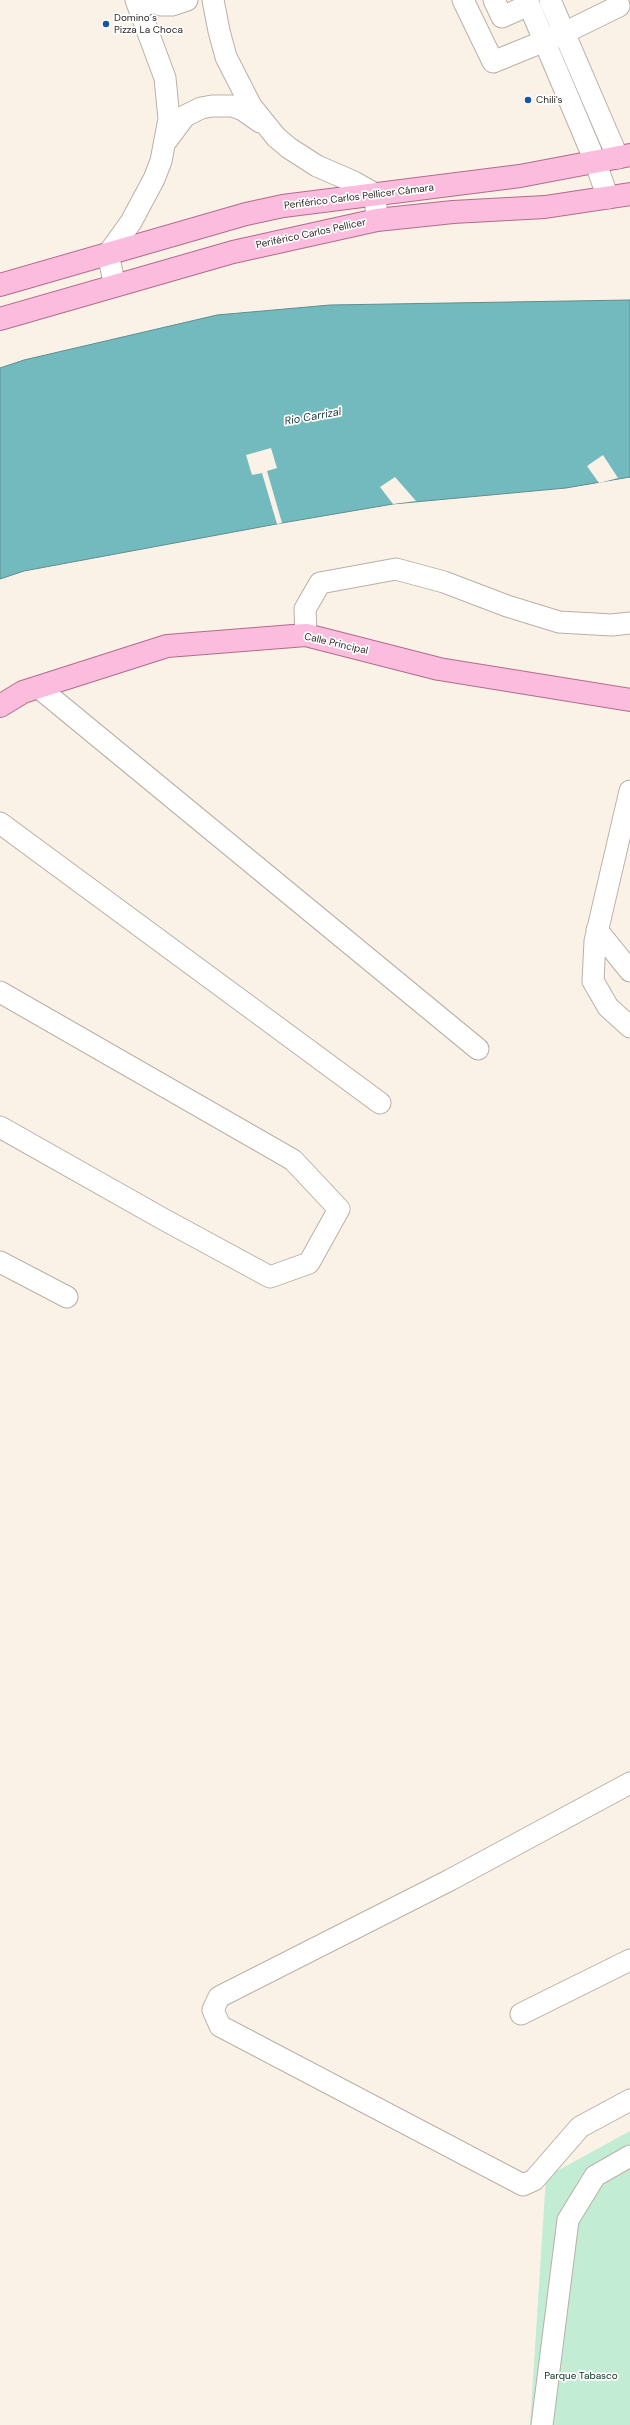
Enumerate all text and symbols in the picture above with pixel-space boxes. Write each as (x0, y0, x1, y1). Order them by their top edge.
place label: Domino´s Pizza La Choca (114, 12, 183, 36)
marker: Domino´s Pizza La Choca (101, 19, 111, 29)
place label: Chili's (536, 94, 563, 106)
marker: Chili's (523, 95, 533, 105)
street label: Periférico Carlos Pellicer Cámara (284, 182, 434, 212)
street label: Periférico Carlos Pellicer (255, 217, 367, 251)
water label: Rio Carrizal (284, 406, 342, 428)
street label: Calle Principal (303, 631, 369, 657)
park label: Parque Tabasco (544, 2370, 618, 2382)

